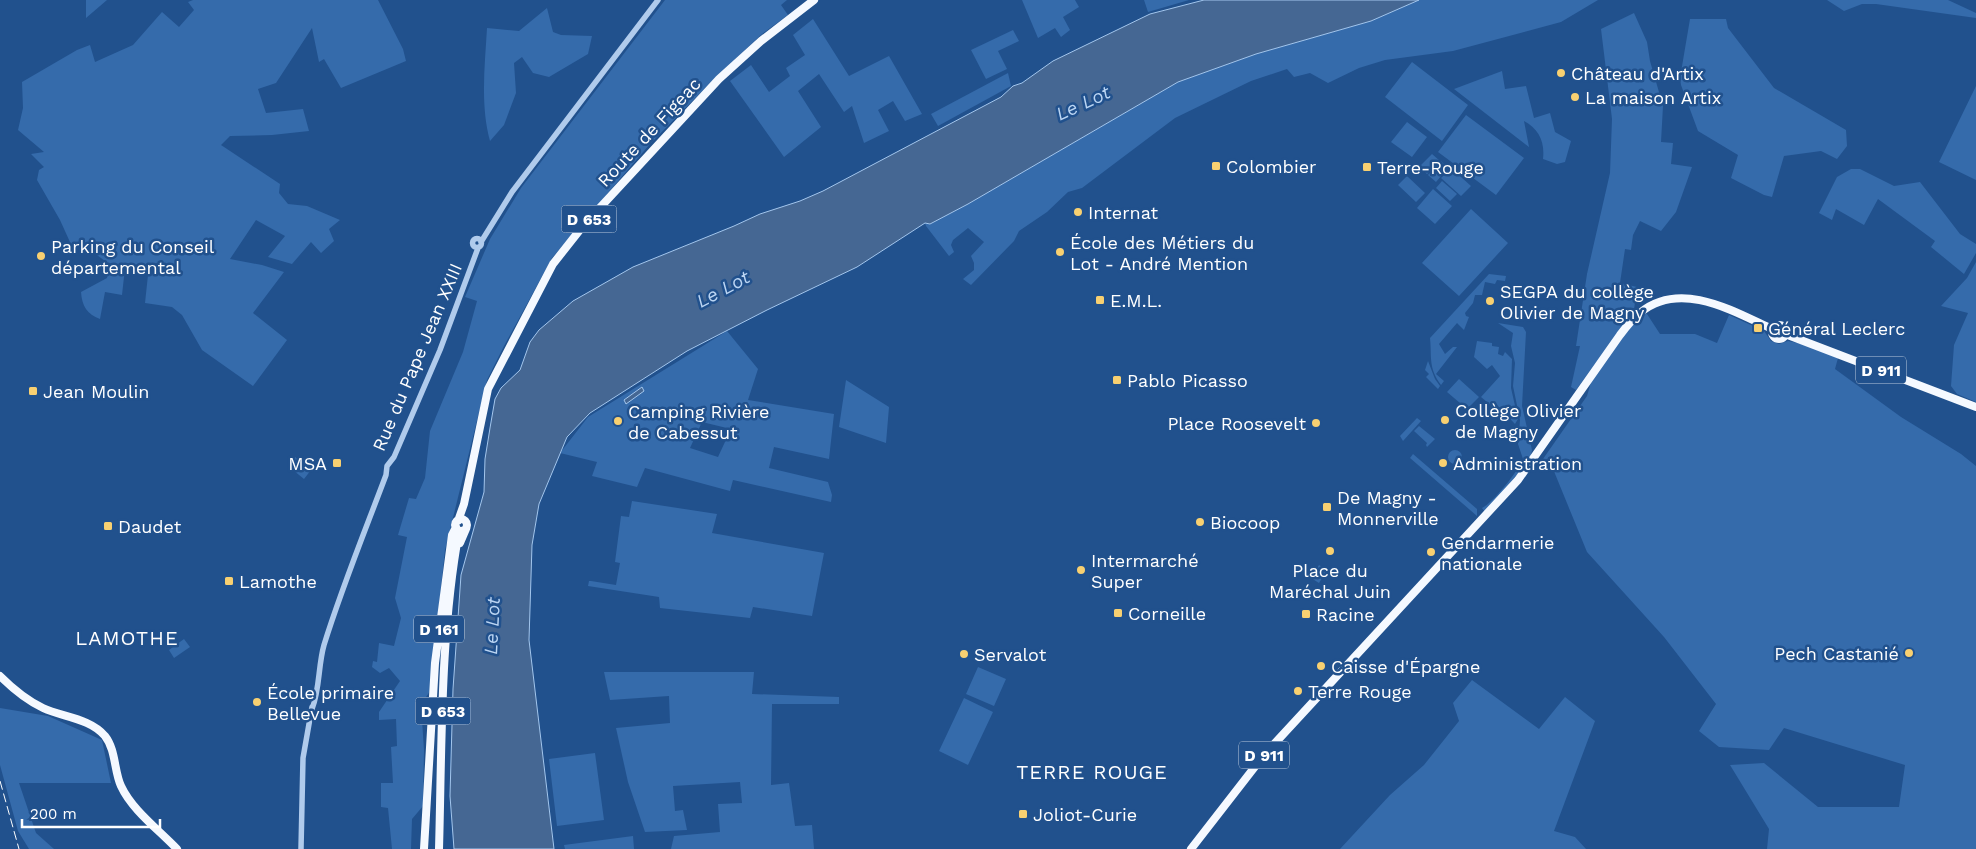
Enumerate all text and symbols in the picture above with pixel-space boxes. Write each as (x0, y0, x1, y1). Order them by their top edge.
place label: Château d'Artix (1571, 63, 1704, 84)
marker: Château d'Artix (1555, 67, 1567, 79)
street label: Route de Figeac (593, 73, 705, 191)
water label: Le Lot (1052, 80, 1114, 126)
place label: La maison Artix (1585, 87, 1721, 108)
marker: La maison Artix (1569, 91, 1581, 103)
place label: Colombier (1226, 156, 1316, 177)
place label: Terre-Rouge (1377, 157, 1484, 178)
marker: Colombier (1210, 160, 1222, 172)
marker: Terre-Rouge (1361, 161, 1373, 173)
place label: Internat (1088, 202, 1158, 223)
road number: D 653 (562, 205, 616, 232)
marker: Internat (1072, 206, 1084, 218)
place label: École des Métiers du Lot - André Mention (1070, 232, 1254, 274)
place label: Parking du Conseil départemental (51, 236, 215, 278)
marker: École des Métiers du Lot - André Mention (1054, 246, 1066, 258)
marker: Parking du Conseil départemental (35, 250, 47, 262)
street label: Rue du Pape Jean XXIII (368, 260, 466, 454)
water label: Le Lot (692, 265, 754, 313)
place label: SEGPA du collège Olivier de Magny (1500, 281, 1654, 323)
place label: E.M.L. (1110, 290, 1162, 311)
marker: E.M.L. (1094, 294, 1106, 306)
marker: SEGPA du collège Olivier de Magny (1484, 295, 1496, 307)
place label: Général Leclerc (1768, 318, 1905, 339)
marker: Général Leclerc (1752, 322, 1764, 334)
road number: D 911 (1856, 356, 1906, 384)
place label: Pablo Picasso (1127, 370, 1248, 391)
marker: Pablo Picasso (1111, 374, 1123, 386)
place label: Jean Moulin (43, 381, 149, 402)
marker: Jean Moulin (27, 385, 39, 397)
place label: Collège Olivier de Magny (1455, 400, 1581, 442)
place label: Camping Rivière de Cabessut (628, 401, 769, 443)
place label: Place Roosevelt (1167, 413, 1306, 434)
marker: Collège Olivier de Magny (1439, 414, 1451, 426)
marker: Camping Rivière de Cabessut (612, 415, 624, 427)
marker: Place Roosevelt (1310, 417, 1322, 429)
place label: MSA (288, 453, 327, 474)
place label: Administration (1453, 453, 1582, 474)
marker: MSA (331, 457, 343, 469)
marker: Administration (1437, 457, 1449, 469)
place label: De Magny - Monnerville (1337, 487, 1439, 529)
marker: De Magny - Monnerville (1321, 501, 1333, 513)
place label: Biocoop (1210, 512, 1280, 533)
place label: Daudet (118, 516, 182, 537)
marker: Biocoop (1194, 516, 1206, 528)
marker: Daudet (102, 520, 114, 532)
place label: Gendarmerie nationale (1441, 532, 1554, 574)
marker: Place du Maréchal Juin (1324, 545, 1336, 557)
marker: Gendarmerie nationale (1425, 546, 1437, 558)
place label: Intermarché Super (1091, 550, 1199, 592)
place label: Place du Maréchal Juin (1269, 560, 1391, 602)
marker: Intermarché Super (1075, 564, 1087, 576)
place label: Lamothe (239, 571, 317, 592)
marker: Lamothe (223, 575, 235, 587)
water label: Le Lot (479, 596, 505, 655)
place label: Corneille (1128, 603, 1206, 624)
place label: Racine (1316, 604, 1375, 625)
marker: Corneille (1112, 607, 1124, 619)
marker: Racine (1300, 608, 1312, 620)
road number: D 161 (414, 616, 464, 642)
district label: LAMOTHE (75, 626, 179, 650)
place label: Pech Castanié (1774, 643, 1899, 664)
place label: Servalot (974, 644, 1047, 665)
marker: Pech Castanié (1903, 647, 1915, 659)
marker: Servalot (958, 648, 970, 660)
place label: Caisse d'Épargne (1331, 656, 1480, 677)
marker: Caisse d'Épargne (1315, 660, 1327, 672)
place label: Terre Rouge (1308, 681, 1412, 702)
place label: École primaire Bellevue (267, 682, 394, 724)
marker: Terre Rouge (1292, 685, 1304, 697)
marker: École primaire Bellevue (251, 696, 263, 708)
road number: D 653 (416, 698, 470, 724)
road number: D 911 (1239, 742, 1289, 768)
district label: TERRE ROUGE (1016, 760, 1168, 784)
scale bar (22, 796, 160, 828)
place label: Joliot-Curie (1033, 804, 1137, 825)
text: 200 m (30, 805, 77, 823)
marker: Joliot-Curie (1017, 808, 1029, 820)

